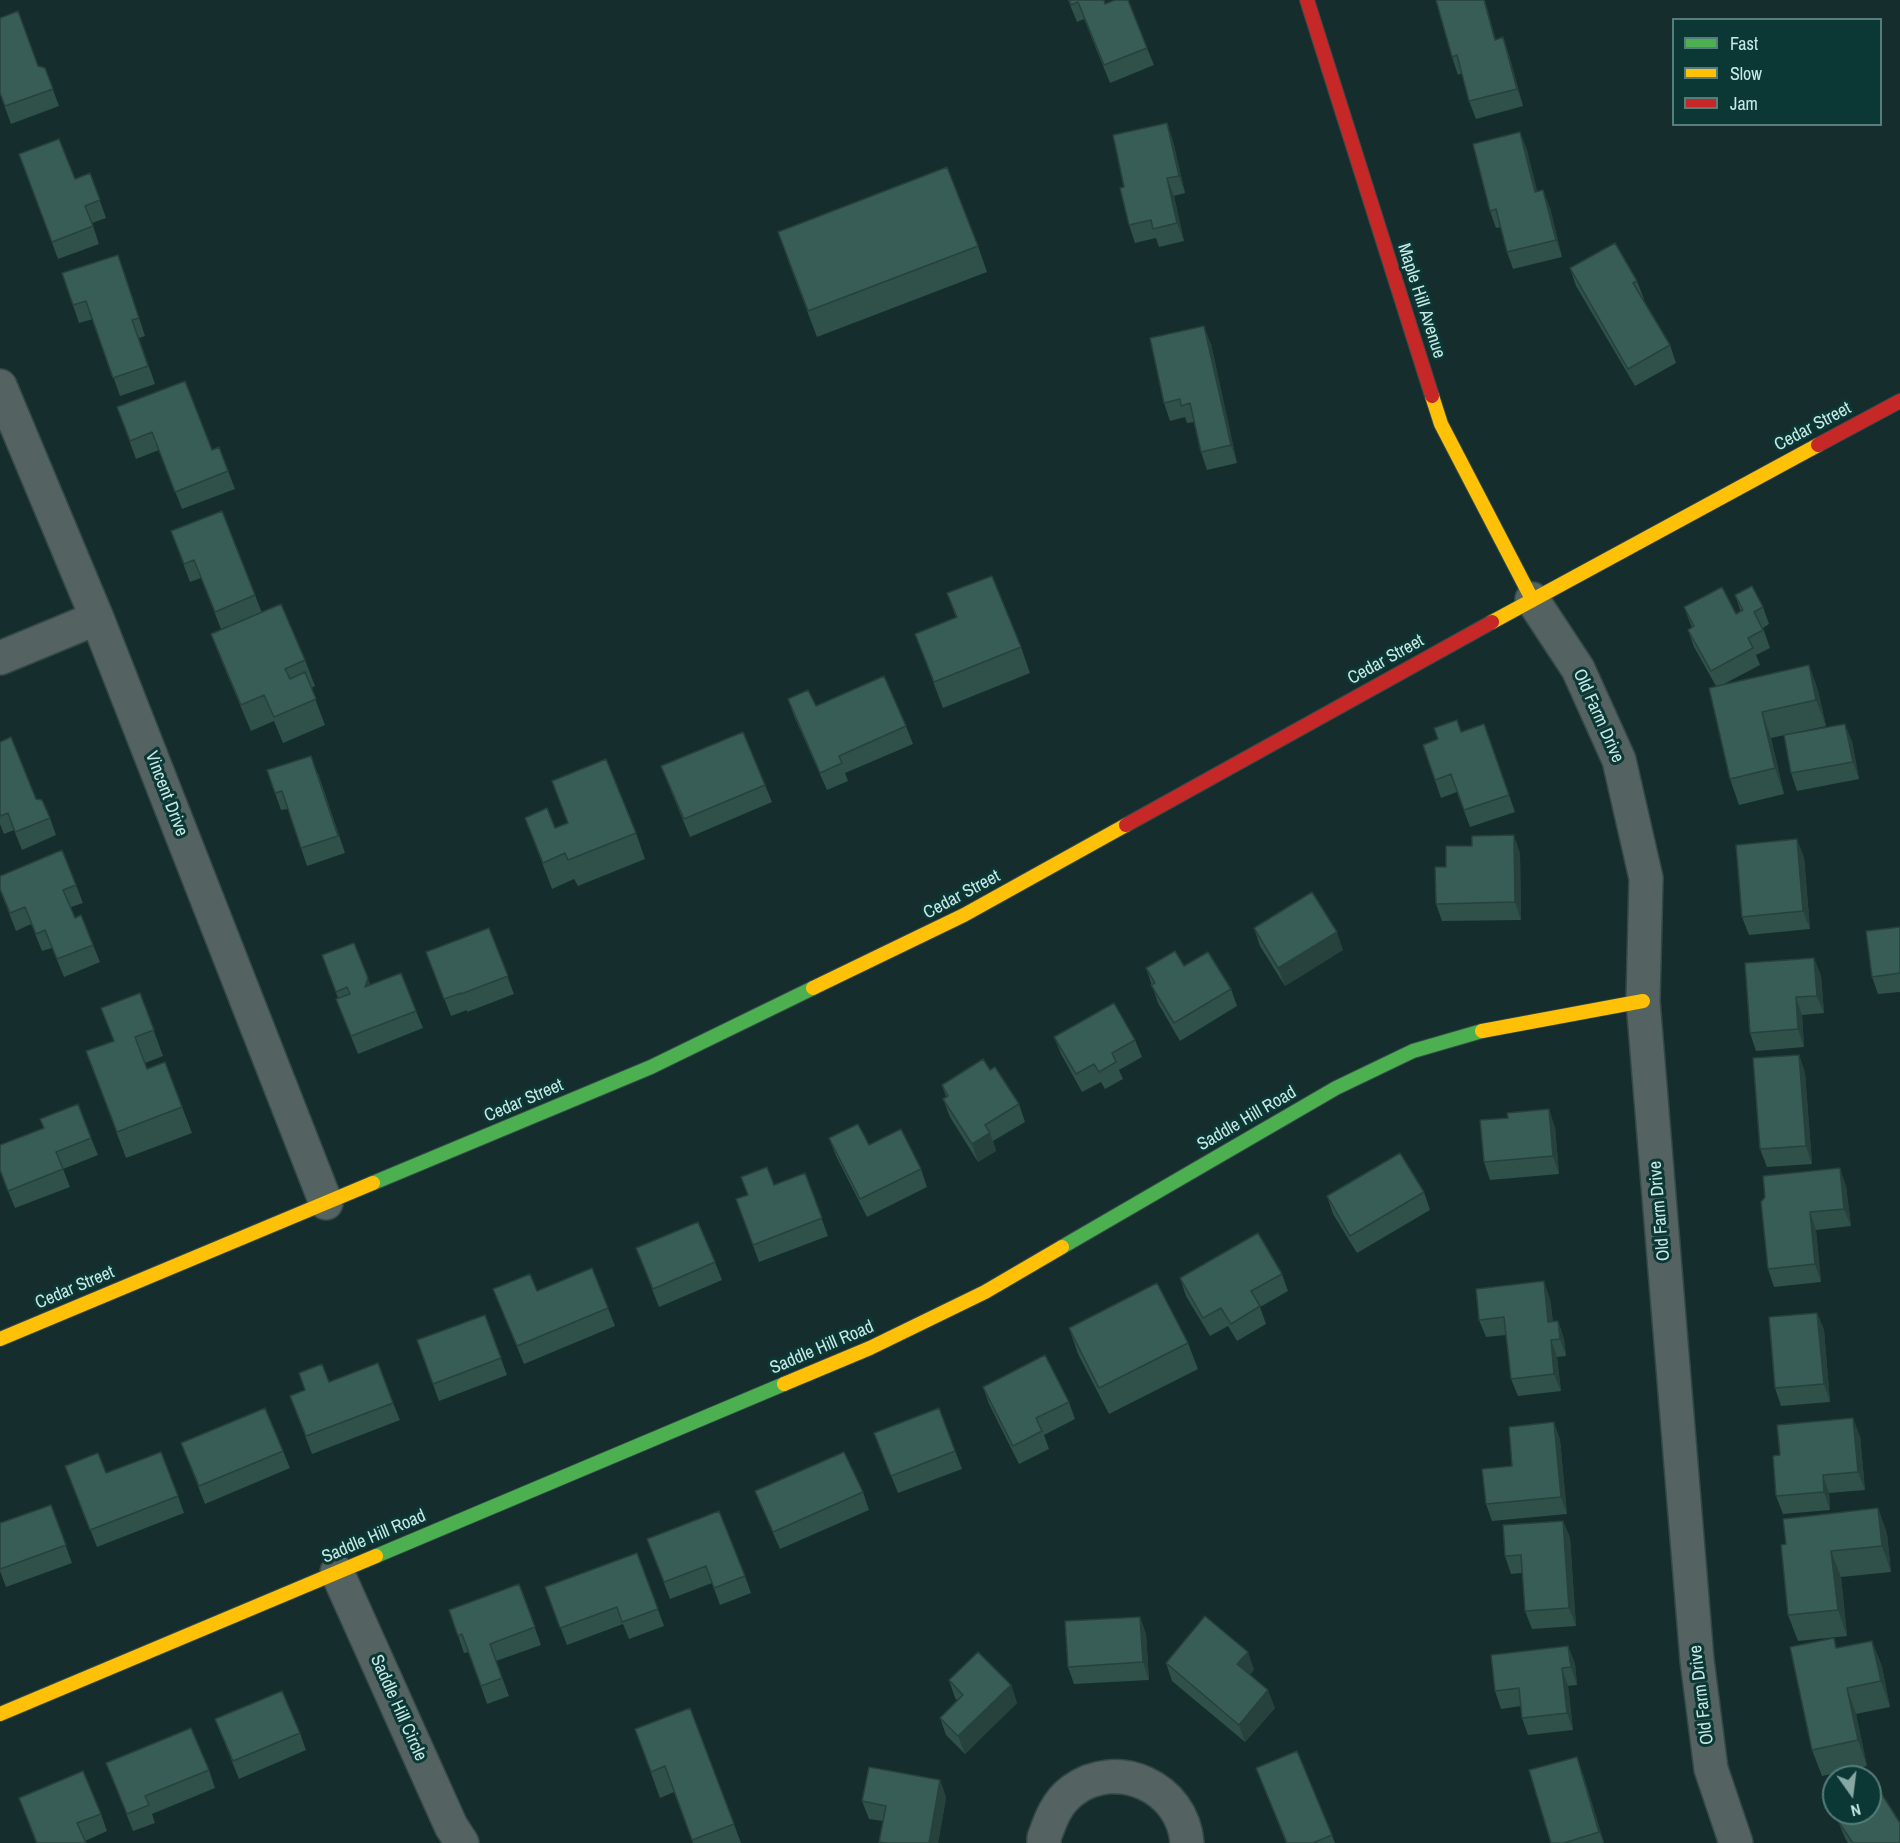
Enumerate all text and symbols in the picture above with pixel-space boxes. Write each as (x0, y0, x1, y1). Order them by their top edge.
legend (1672, 18, 1882, 126)
text: Fast (1730, 31, 1758, 56)
text: Slow (1730, 61, 1762, 86)
text: Jam (1730, 91, 1758, 116)
street label: Maple Hill Avenue (1392, 241, 1450, 361)
street label: Cedar Street (1771, 398, 1855, 456)
street label: Cedar Street (1344, 630, 1428, 690)
street label: Old Farm Drive (1568, 666, 1628, 766)
street label: Vincent Drive (140, 749, 192, 839)
street label: Cedar Street (920, 866, 1004, 924)
street label: Cedar Street (481, 1075, 567, 1127)
street label: Saddle Hill Road (1194, 1082, 1300, 1156)
street label: Old Farm Drive (1645, 1160, 1675, 1262)
street label: Cedar Street (32, 1262, 118, 1314)
street label: Saddle Hill Road (767, 1316, 877, 1380)
street label: Saddle Hill Road (319, 1505, 429, 1569)
street label: Old Farm Drive (1685, 1644, 1719, 1746)
street label: Saddle Hill Circle (365, 1652, 431, 1764)
north arrow (1822, 1765, 1882, 1825)
text: N (1849, 1799, 1863, 1822)

